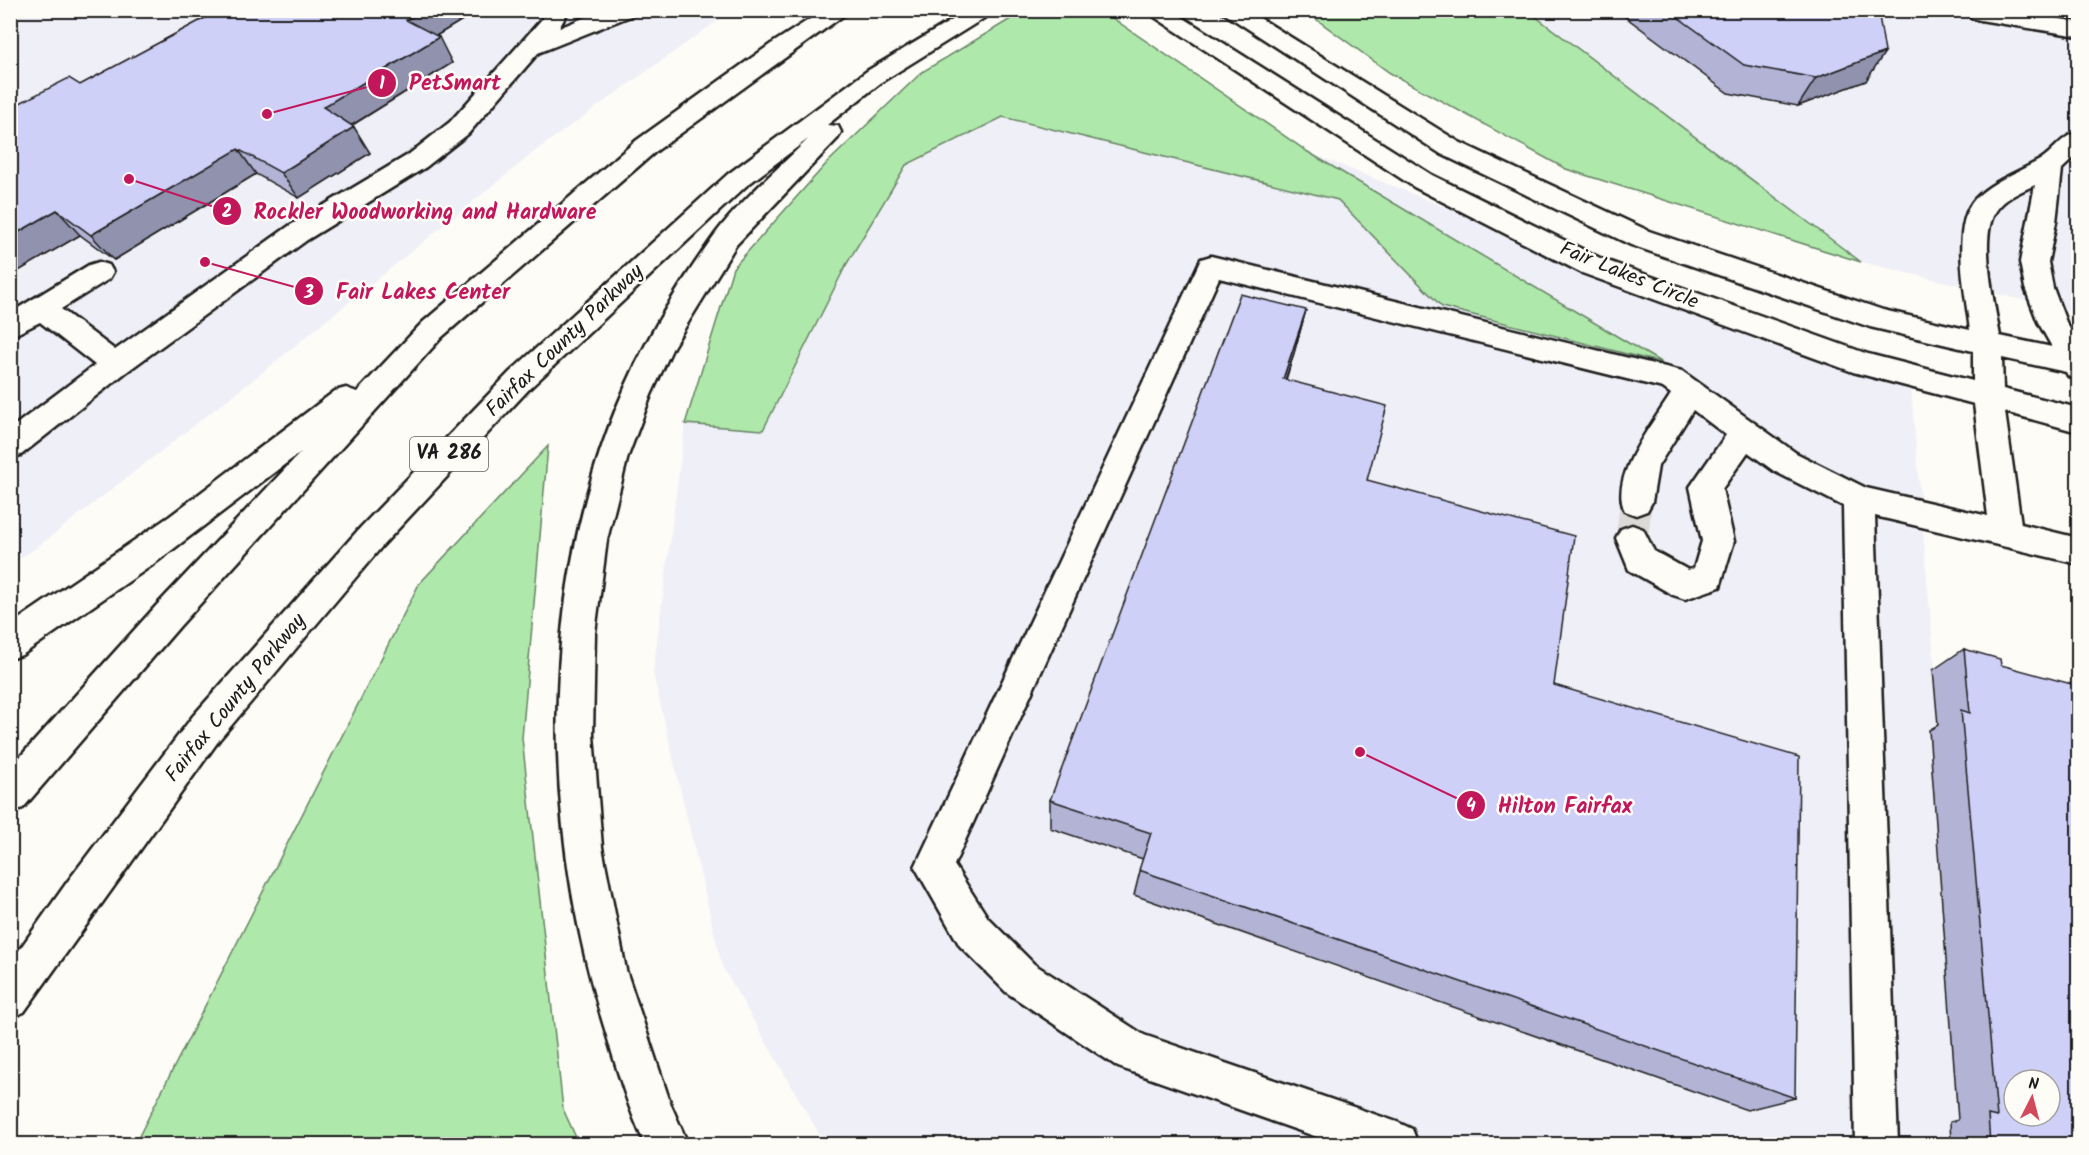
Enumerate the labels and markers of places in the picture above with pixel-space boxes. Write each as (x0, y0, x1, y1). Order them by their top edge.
callout: PetSmart (367, 63, 513, 103)
callout: Rockler Woodworking and Hardware (212, 191, 609, 231)
callout: Fair Lakes Center (294, 271, 522, 311)
callout: Hilton Fairfax (1456, 785, 1644, 825)

